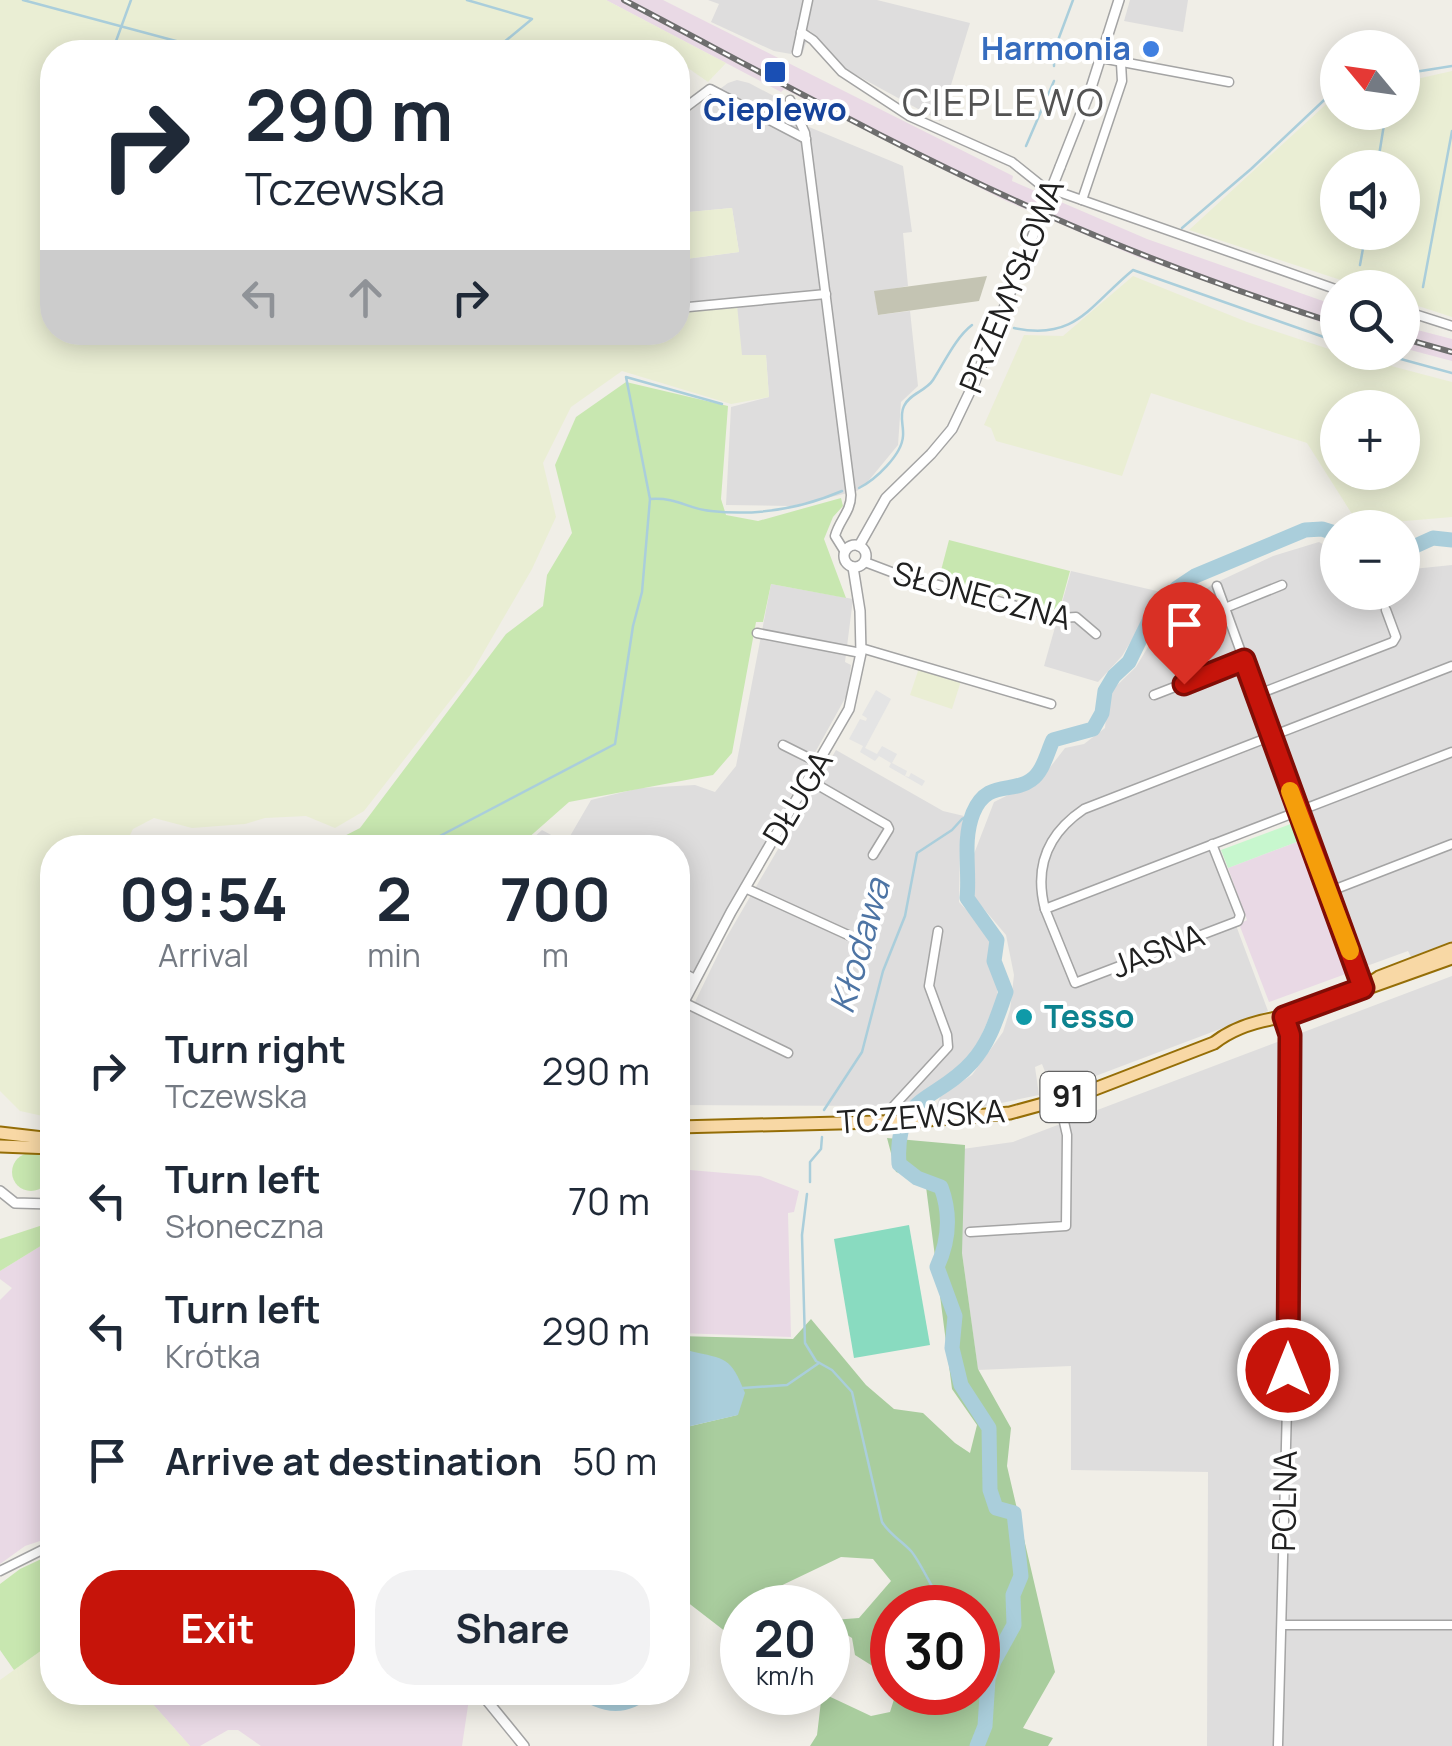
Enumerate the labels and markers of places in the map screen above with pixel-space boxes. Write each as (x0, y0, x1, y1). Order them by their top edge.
place label: Harmonia (981, 26, 1131, 70)
marker: Harmonia (1140, 38, 1162, 60)
marker: Cieplewo (762, 59, 788, 85)
place label: Cieplewo (703, 87, 847, 131)
pin (1142, 582, 1227, 685)
place label: Tesso (1044, 994, 1135, 1038)
marker: Tesso (1013, 1006, 1035, 1028)

